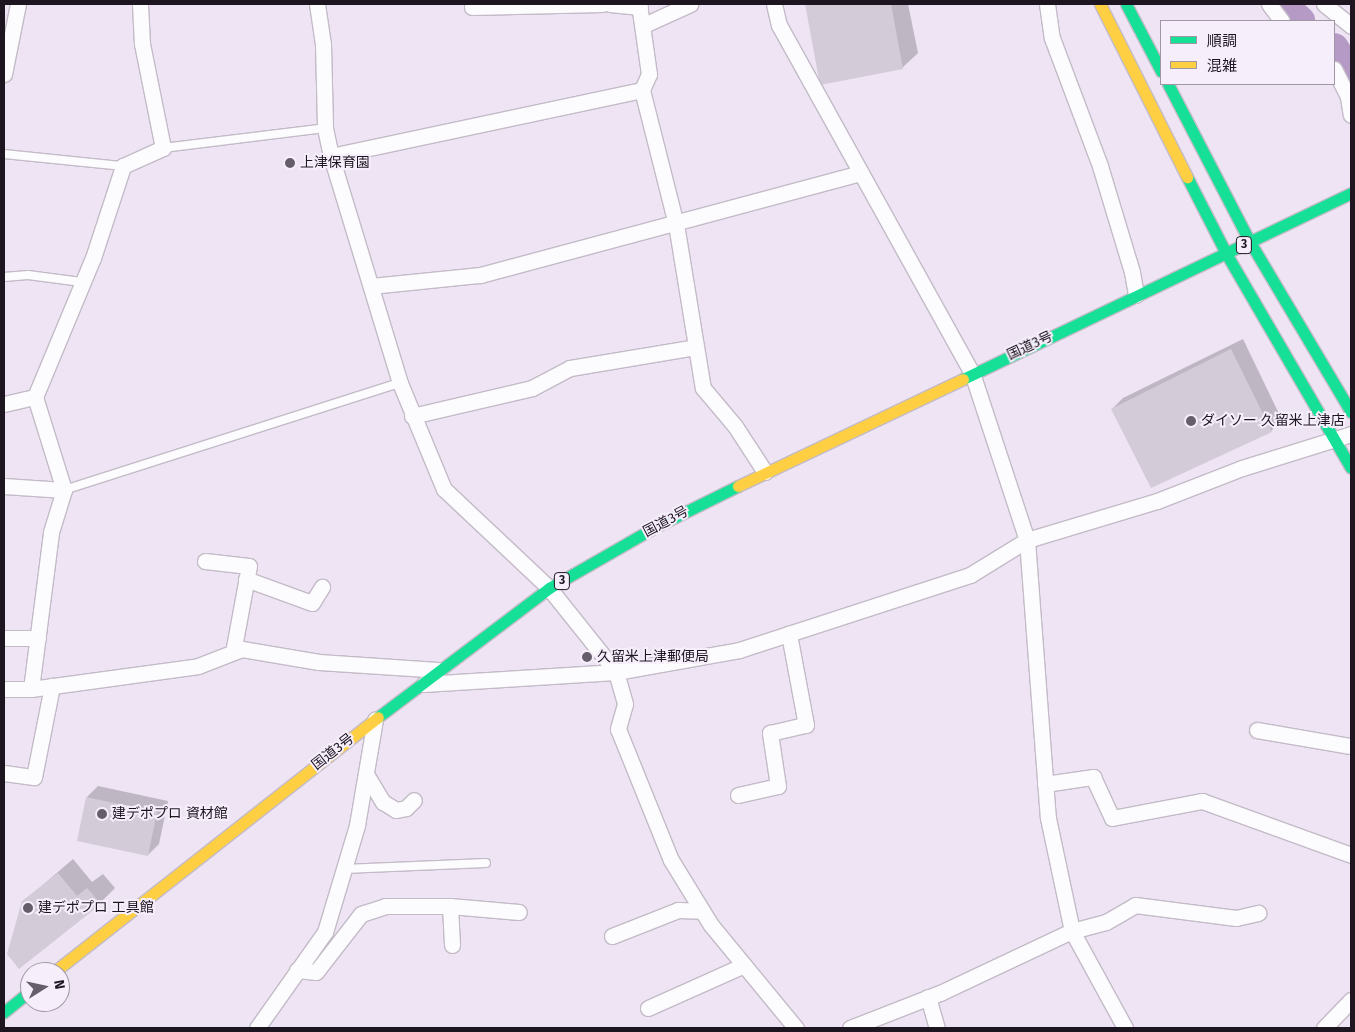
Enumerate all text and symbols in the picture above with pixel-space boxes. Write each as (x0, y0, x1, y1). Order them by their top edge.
legend (1160, 20, 1335, 85)
text: 順調 (1207, 32, 1237, 50)
text: 混雑 (1207, 57, 1237, 75)
place label: 上津保育園 (300, 155, 370, 171)
marker: 上津保育園 (284, 157, 296, 169)
road number: 3 (1235, 236, 1253, 254)
street label: 国道3号 (1004, 328, 1056, 364)
place label: ダイソー 久留米上津店 (1201, 413, 1345, 429)
marker: ダイソー 久留米上津店 (1185, 415, 1197, 427)
street label: 国道3号 (640, 503, 692, 541)
road number: 3 (553, 572, 571, 590)
place label: 久留米上津郵便局 (597, 649, 709, 665)
marker: 久留米上津郵便局 (581, 651, 593, 663)
street label: 国道3号 (309, 730, 357, 774)
place label: 建デポプロ 資材館 (112, 806, 228, 822)
marker: 建デポプロ 資材館 (96, 808, 108, 820)
place label: 建デポプロ 工具館 (38, 900, 154, 916)
marker: 建デポプロ 工具館 (22, 902, 34, 914)
north arrow (20, 962, 70, 1012)
text: N (50, 978, 68, 991)

